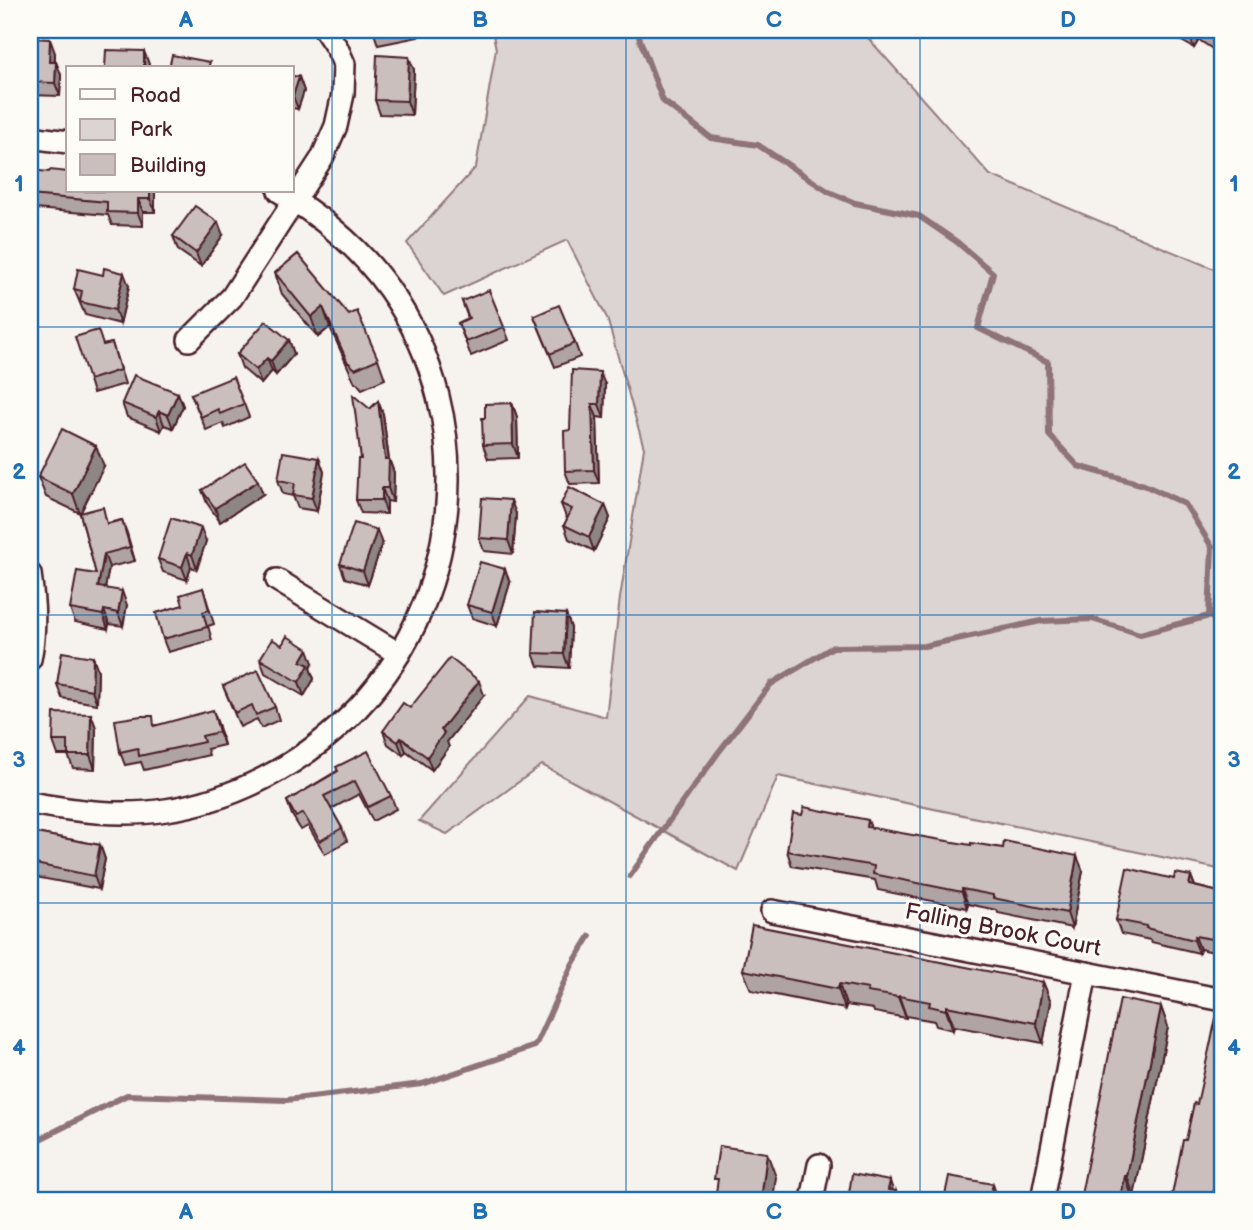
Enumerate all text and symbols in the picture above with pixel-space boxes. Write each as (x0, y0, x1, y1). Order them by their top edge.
text: A (178, 6, 194, 34)
text: B (472, 6, 488, 34)
text: C (766, 6, 782, 34)
text: D (1060, 6, 1076, 34)
legend (66, 66, 294, 192)
text: Road (130, 83, 181, 108)
text: Park (130, 117, 173, 142)
text: Building (130, 153, 206, 178)
text: 1 (14, 170, 24, 198)
text: 1 (1229, 170, 1239, 198)
text: 2 (12, 458, 26, 486)
text: 2 (1227, 458, 1241, 486)
text: 3 (12, 746, 26, 774)
text: 3 (1227, 746, 1241, 774)
street label: Falling Brook Court (903, 897, 1103, 963)
text: 4 (12, 1034, 26, 1062)
text: 4 (1227, 1034, 1241, 1062)
text: A (178, 1198, 194, 1226)
text: B (472, 1198, 488, 1226)
text: C (766, 1198, 782, 1226)
text: D (1060, 1198, 1076, 1226)

